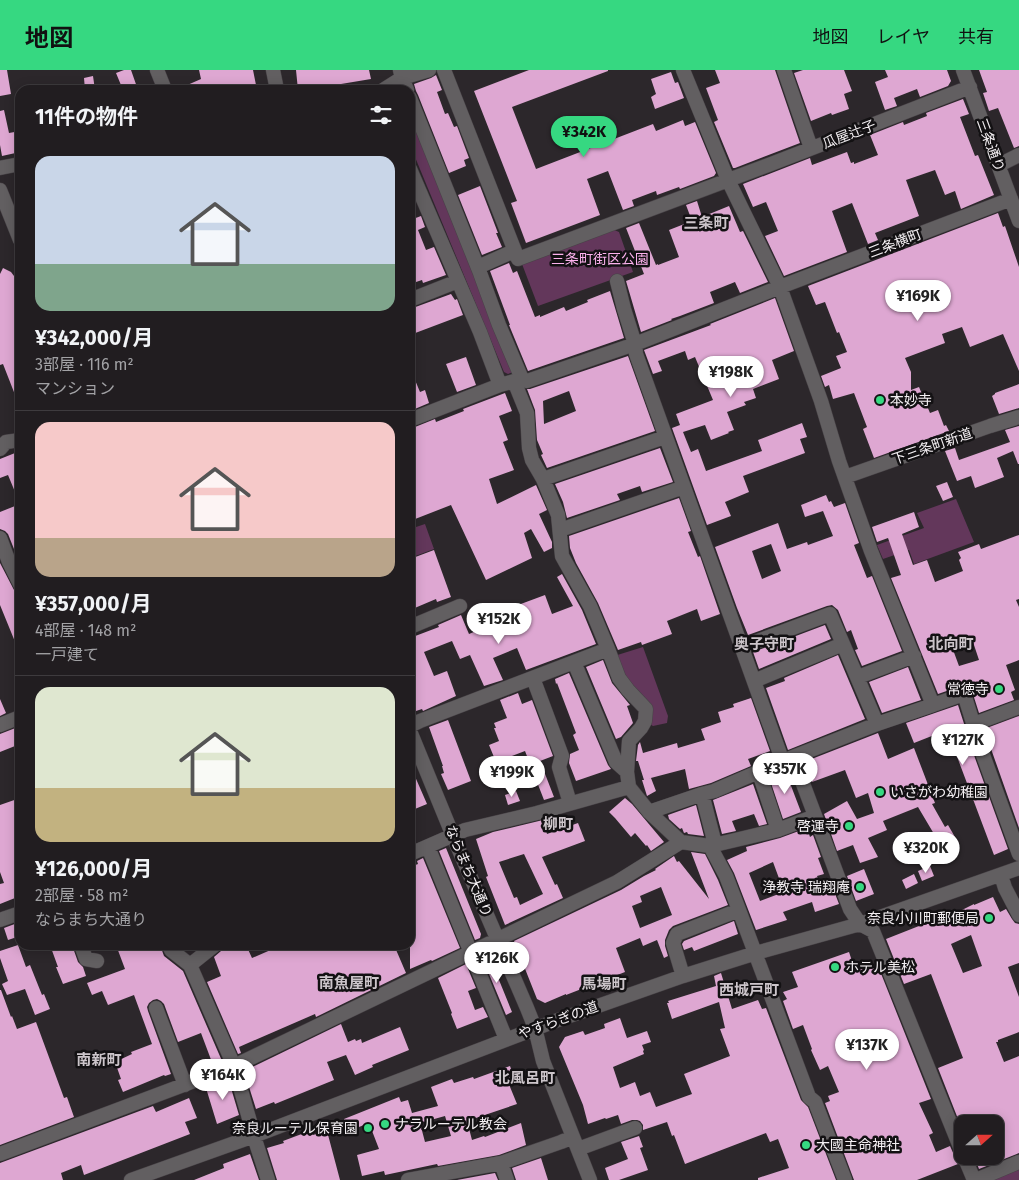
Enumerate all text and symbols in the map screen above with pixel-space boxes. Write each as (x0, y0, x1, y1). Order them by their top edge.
text: 地図 (25, 24, 73, 52)
text: 地図 (813, 26, 849, 48)
text: レイヤ (877, 26, 930, 48)
text: 共有 (958, 26, 994, 48)
icon: filters (367, 101, 395, 129)
text: 11件の物件 (35, 104, 138, 130)
pin: ¥342K (549, 116, 619, 158)
street label: 瓜屋辻子 (820, 116, 878, 152)
street label: 三条通り (973, 116, 1008, 174)
text: ¥342K (562, 122, 606, 141)
icon: home (170, 189, 260, 279)
district label: 三条町 (683, 214, 729, 232)
street label: 三条横町 (866, 225, 924, 261)
park label: 三条町街区公園 (551, 251, 649, 268)
pin: ¥169K (883, 280, 953, 322)
text: ¥169K (896, 286, 940, 305)
text: ¥342,000/月 (35, 325, 153, 351)
text: 3部屋 · 116 m² (35, 355, 134, 374)
pin: ¥198K (696, 356, 766, 398)
text: ¥198K (709, 362, 753, 381)
text: マンション (35, 379, 115, 398)
place label: 本妙寺 (890, 392, 932, 409)
marker: 本妙寺 (874, 394, 886, 406)
street label: 下三条町新道 (890, 425, 975, 468)
icon: home (170, 454, 260, 544)
text: ¥357,000/月 (35, 591, 152, 617)
pin: ¥152K (464, 602, 534, 645)
text: ¥152K (478, 609, 520, 628)
text: 4部屋 · 148 m² (35, 621, 136, 640)
district label: 奥子守町 (734, 635, 794, 653)
district label: 北向町 (928, 635, 974, 653)
text: 一戸建て (35, 645, 99, 664)
place label: 常徳寺 (947, 681, 989, 698)
marker: 常徳寺 (993, 683, 1005, 695)
icon: home (170, 719, 260, 809)
pin: ¥127K (928, 724, 998, 766)
text: ¥127K (942, 730, 984, 749)
pin: ¥357K (750, 752, 820, 795)
pin: ¥199K (477, 756, 547, 798)
text: ¥357K (764, 759, 806, 778)
text: ¥199K (490, 762, 534, 781)
place label: いさがわ幼稚園 (890, 784, 988, 801)
marker: いさがわ幼稚園 (874, 786, 886, 798)
district label: 柳町 (543, 815, 573, 833)
place label: 啓運寺 (797, 818, 839, 835)
marker: 啓運寺 (843, 820, 855, 832)
street label: ならまち大通り (442, 823, 496, 920)
pin: ¥320K (891, 832, 961, 874)
text: ¥320K (904, 838, 948, 857)
text: ¥126,000/月 (35, 856, 152, 882)
place label: 浄教寺 瑞翔庵 (762, 879, 850, 896)
marker: 浄教寺 瑞翔庵 (854, 881, 866, 893)
text: 2部屋 · 58 m² (35, 886, 128, 905)
text: ならまち大通り (35, 910, 147, 929)
place label: 奈良小川町郵便局 (867, 910, 979, 927)
marker: 奈良小川町郵便局 (983, 912, 995, 924)
pin: ¥126K (462, 942, 532, 984)
text: ¥126K (475, 948, 519, 967)
place label: ホテル美松 (845, 959, 915, 976)
marker: ホテル美松 (829, 961, 841, 973)
district label: 南魚屋町 (319, 974, 379, 992)
district label: 馬場町 (581, 975, 627, 993)
district label: 西城戸町 (719, 981, 779, 999)
street label: やすらぎの道 (516, 998, 601, 1043)
pin: ¥137K (832, 1028, 902, 1071)
text: ¥137K (846, 1035, 888, 1054)
district label: 南新町 (76, 1051, 122, 1069)
pin: ¥164K (188, 1058, 258, 1101)
text: ¥164K (201, 1065, 245, 1084)
district label: 北風呂町 (495, 1069, 555, 1087)
north arrow (954, 1115, 1004, 1165)
map controls (954, 1115, 1004, 1165)
place label: ナラルーテル教会 (395, 1116, 507, 1133)
marker: ナラルーテル教会 (379, 1118, 391, 1130)
place label: 奈良ルーテル保育園 (232, 1120, 358, 1137)
marker: 奈良ルーテル保育園 (362, 1122, 374, 1134)
place label: 大國主命神社 (816, 1137, 900, 1154)
marker: 大國主命神社 (800, 1139, 812, 1151)

